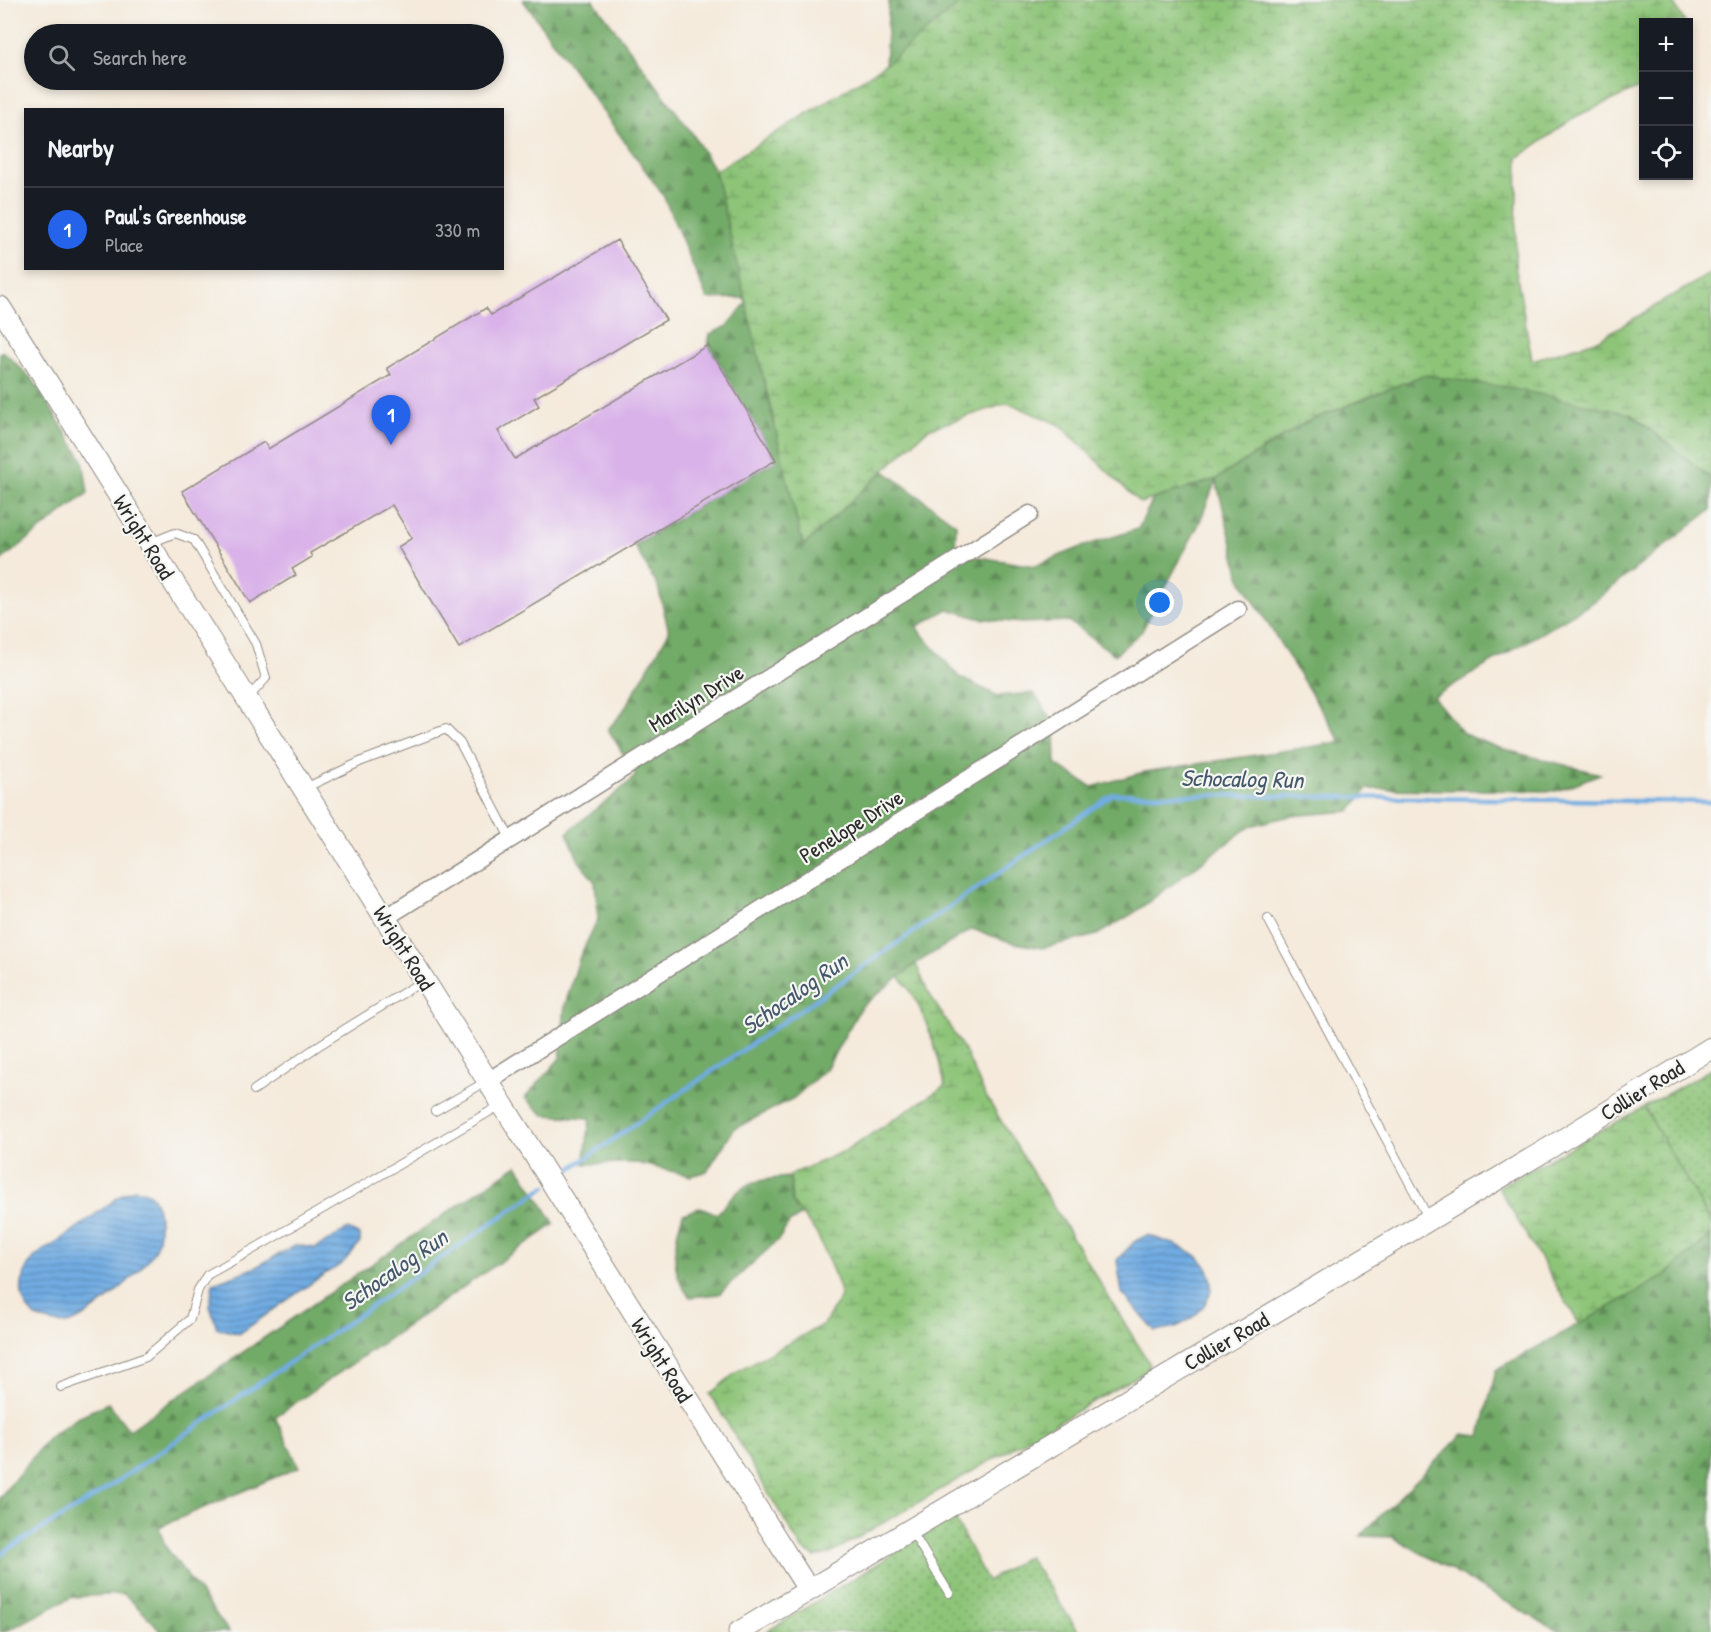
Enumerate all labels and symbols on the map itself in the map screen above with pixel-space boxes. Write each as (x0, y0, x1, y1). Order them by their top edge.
pin: 1 (372, 396, 410, 445)
street label: Wright Road (106, 489, 182, 585)
your location (1145, 588, 1174, 617)
street label: Marilyn Drive (643, 657, 749, 739)
water label: Schocalog Run (1181, 761, 1306, 796)
street label: Penelope Drive (793, 782, 909, 870)
street label: Wright Road (366, 900, 442, 996)
water label: Schocalog Run (735, 944, 856, 1042)
street label: Collier Road (1594, 1052, 1690, 1128)
water label: Schocalog Run (335, 1220, 456, 1318)
street label: Collier Road (1178, 1304, 1274, 1377)
street label: Wright Road (624, 1312, 700, 1408)

